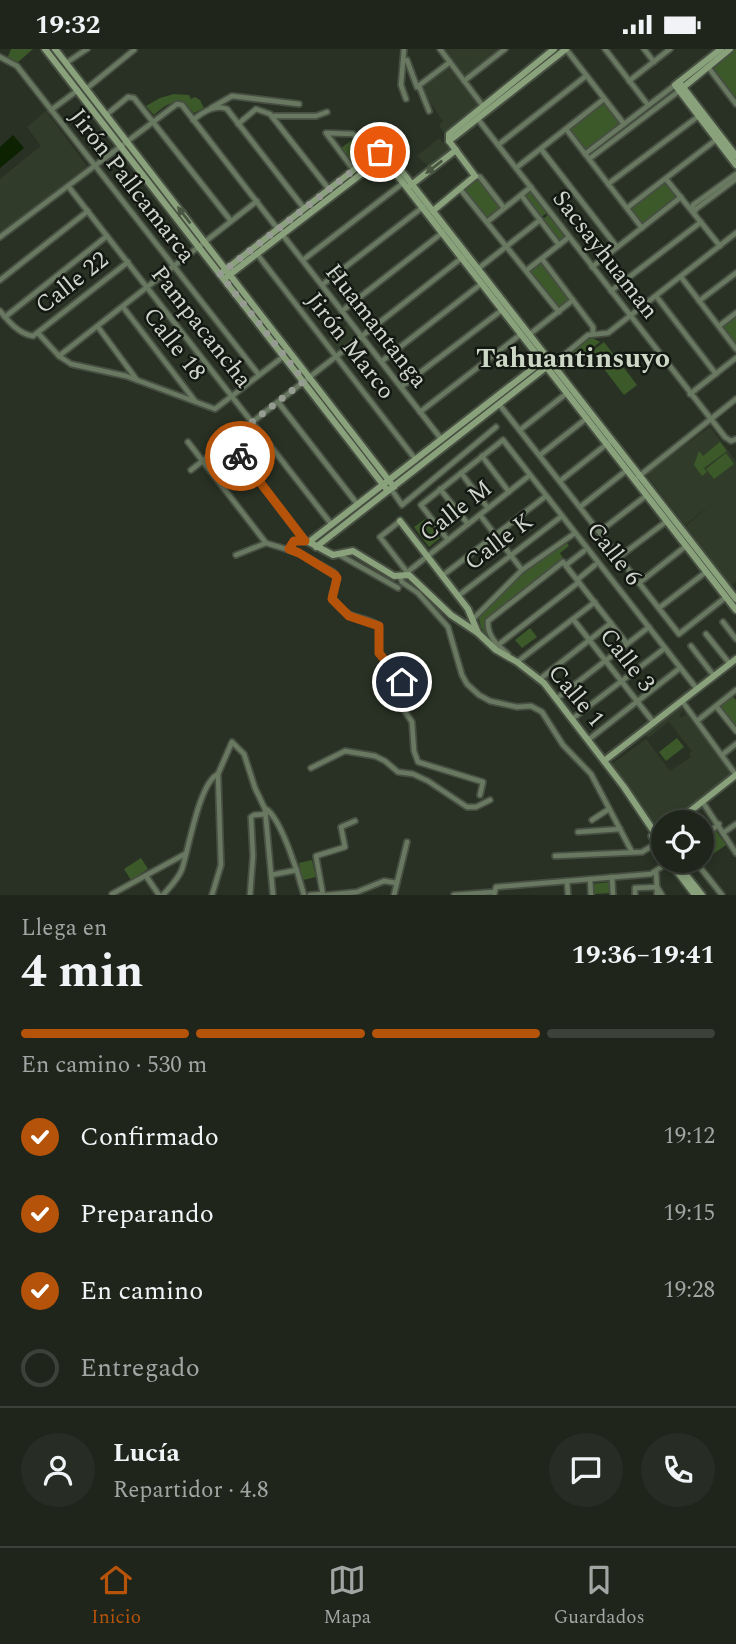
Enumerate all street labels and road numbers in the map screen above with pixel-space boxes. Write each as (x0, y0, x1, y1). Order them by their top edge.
street label: Jirón Pallcamarca (60, 101, 204, 271)
street label: Sacsayhuaman (543, 183, 667, 327)
street label: Calle 22 (28, 243, 116, 323)
street label: Huamantanga (316, 256, 436, 396)
street label: Pampacancha (142, 258, 261, 396)
street label: Jirón Marco (296, 285, 404, 407)
street label: Calle 18 (134, 300, 214, 388)
street label: Calle M (412, 471, 500, 551)
street label: Calle K (457, 504, 541, 580)
street label: Calle 6 (577, 514, 651, 594)
street label: Calle 3 (590, 620, 664, 700)
street label: Calle 1 (539, 657, 613, 735)

